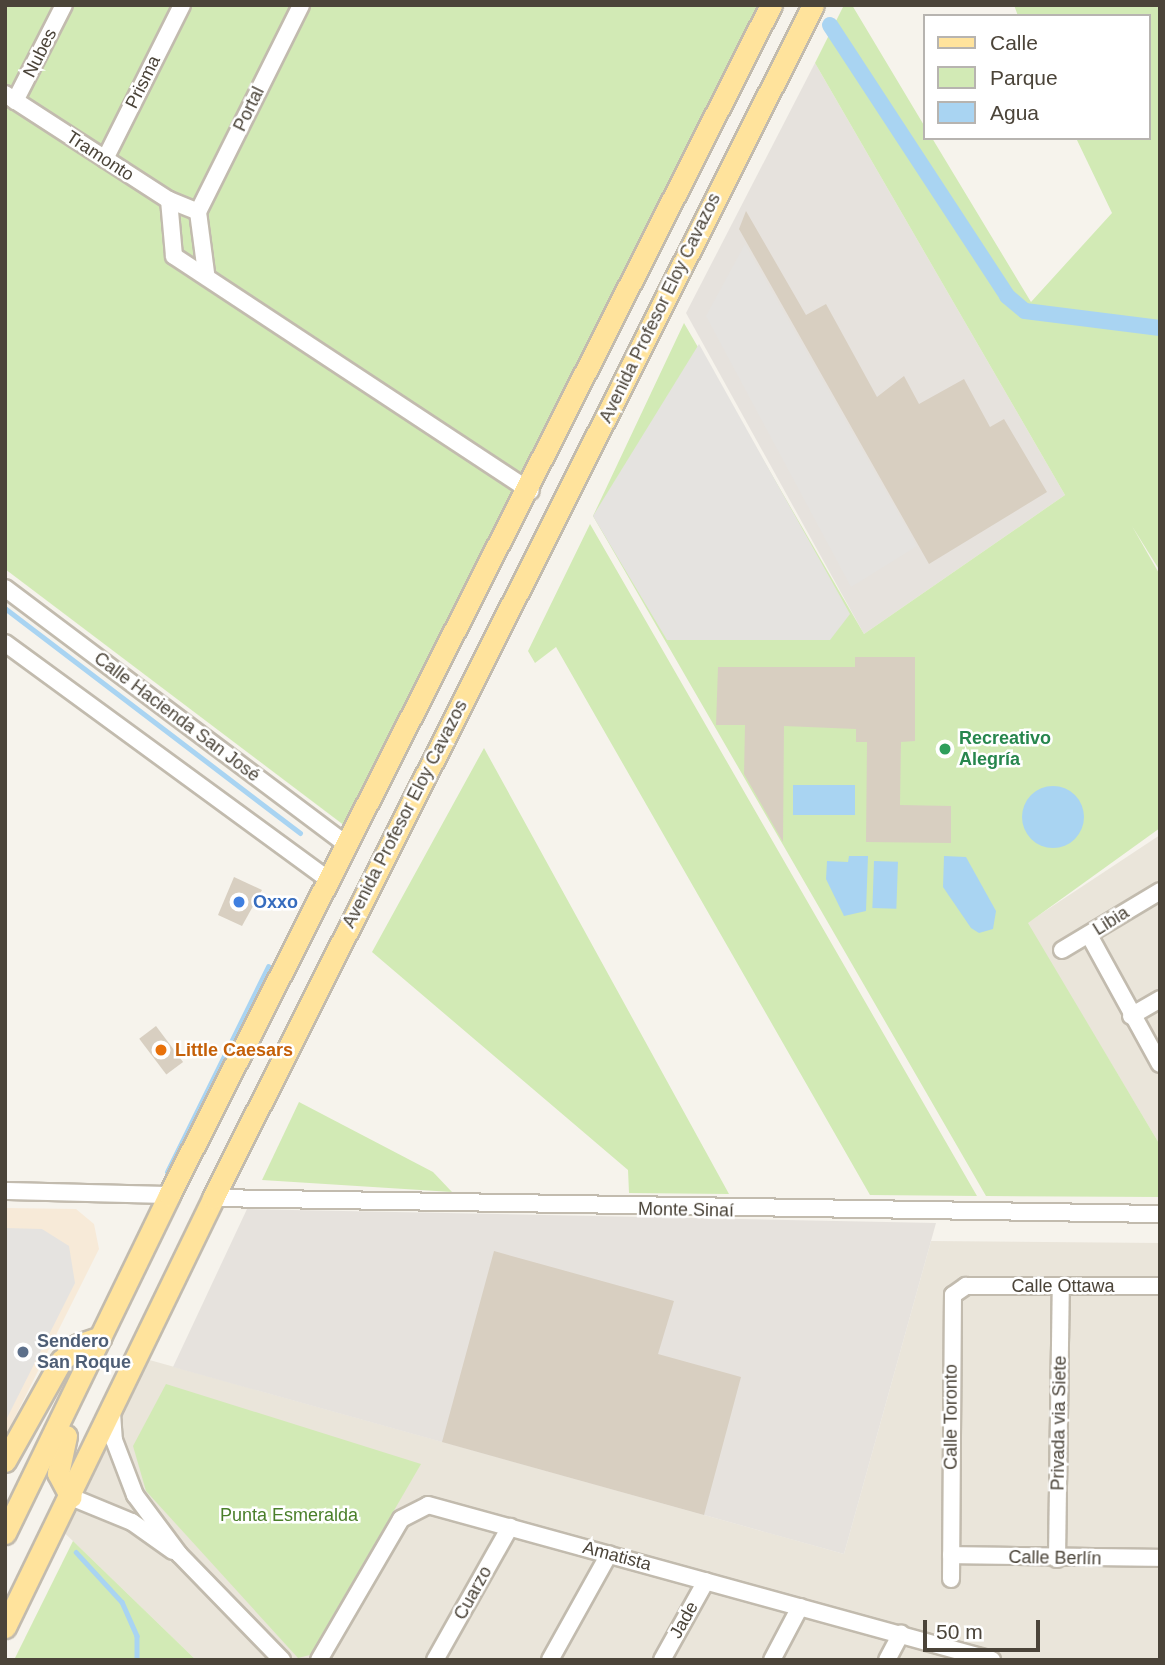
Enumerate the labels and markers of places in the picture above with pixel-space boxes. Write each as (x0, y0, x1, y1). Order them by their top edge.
place label: Recreativo Alegría (959, 728, 1051, 770)
marker: Recreativo Alegría (937, 741, 953, 757)
place label: Oxxo (253, 891, 298, 913)
marker: Oxxo (231, 894, 247, 910)
place label: Little Caesars (175, 1039, 293, 1061)
marker: Little Caesars (153, 1042, 169, 1058)
place label: Sendero San Roque (37, 1331, 131, 1374)
marker: Sendero San Roque (15, 1344, 31, 1360)

